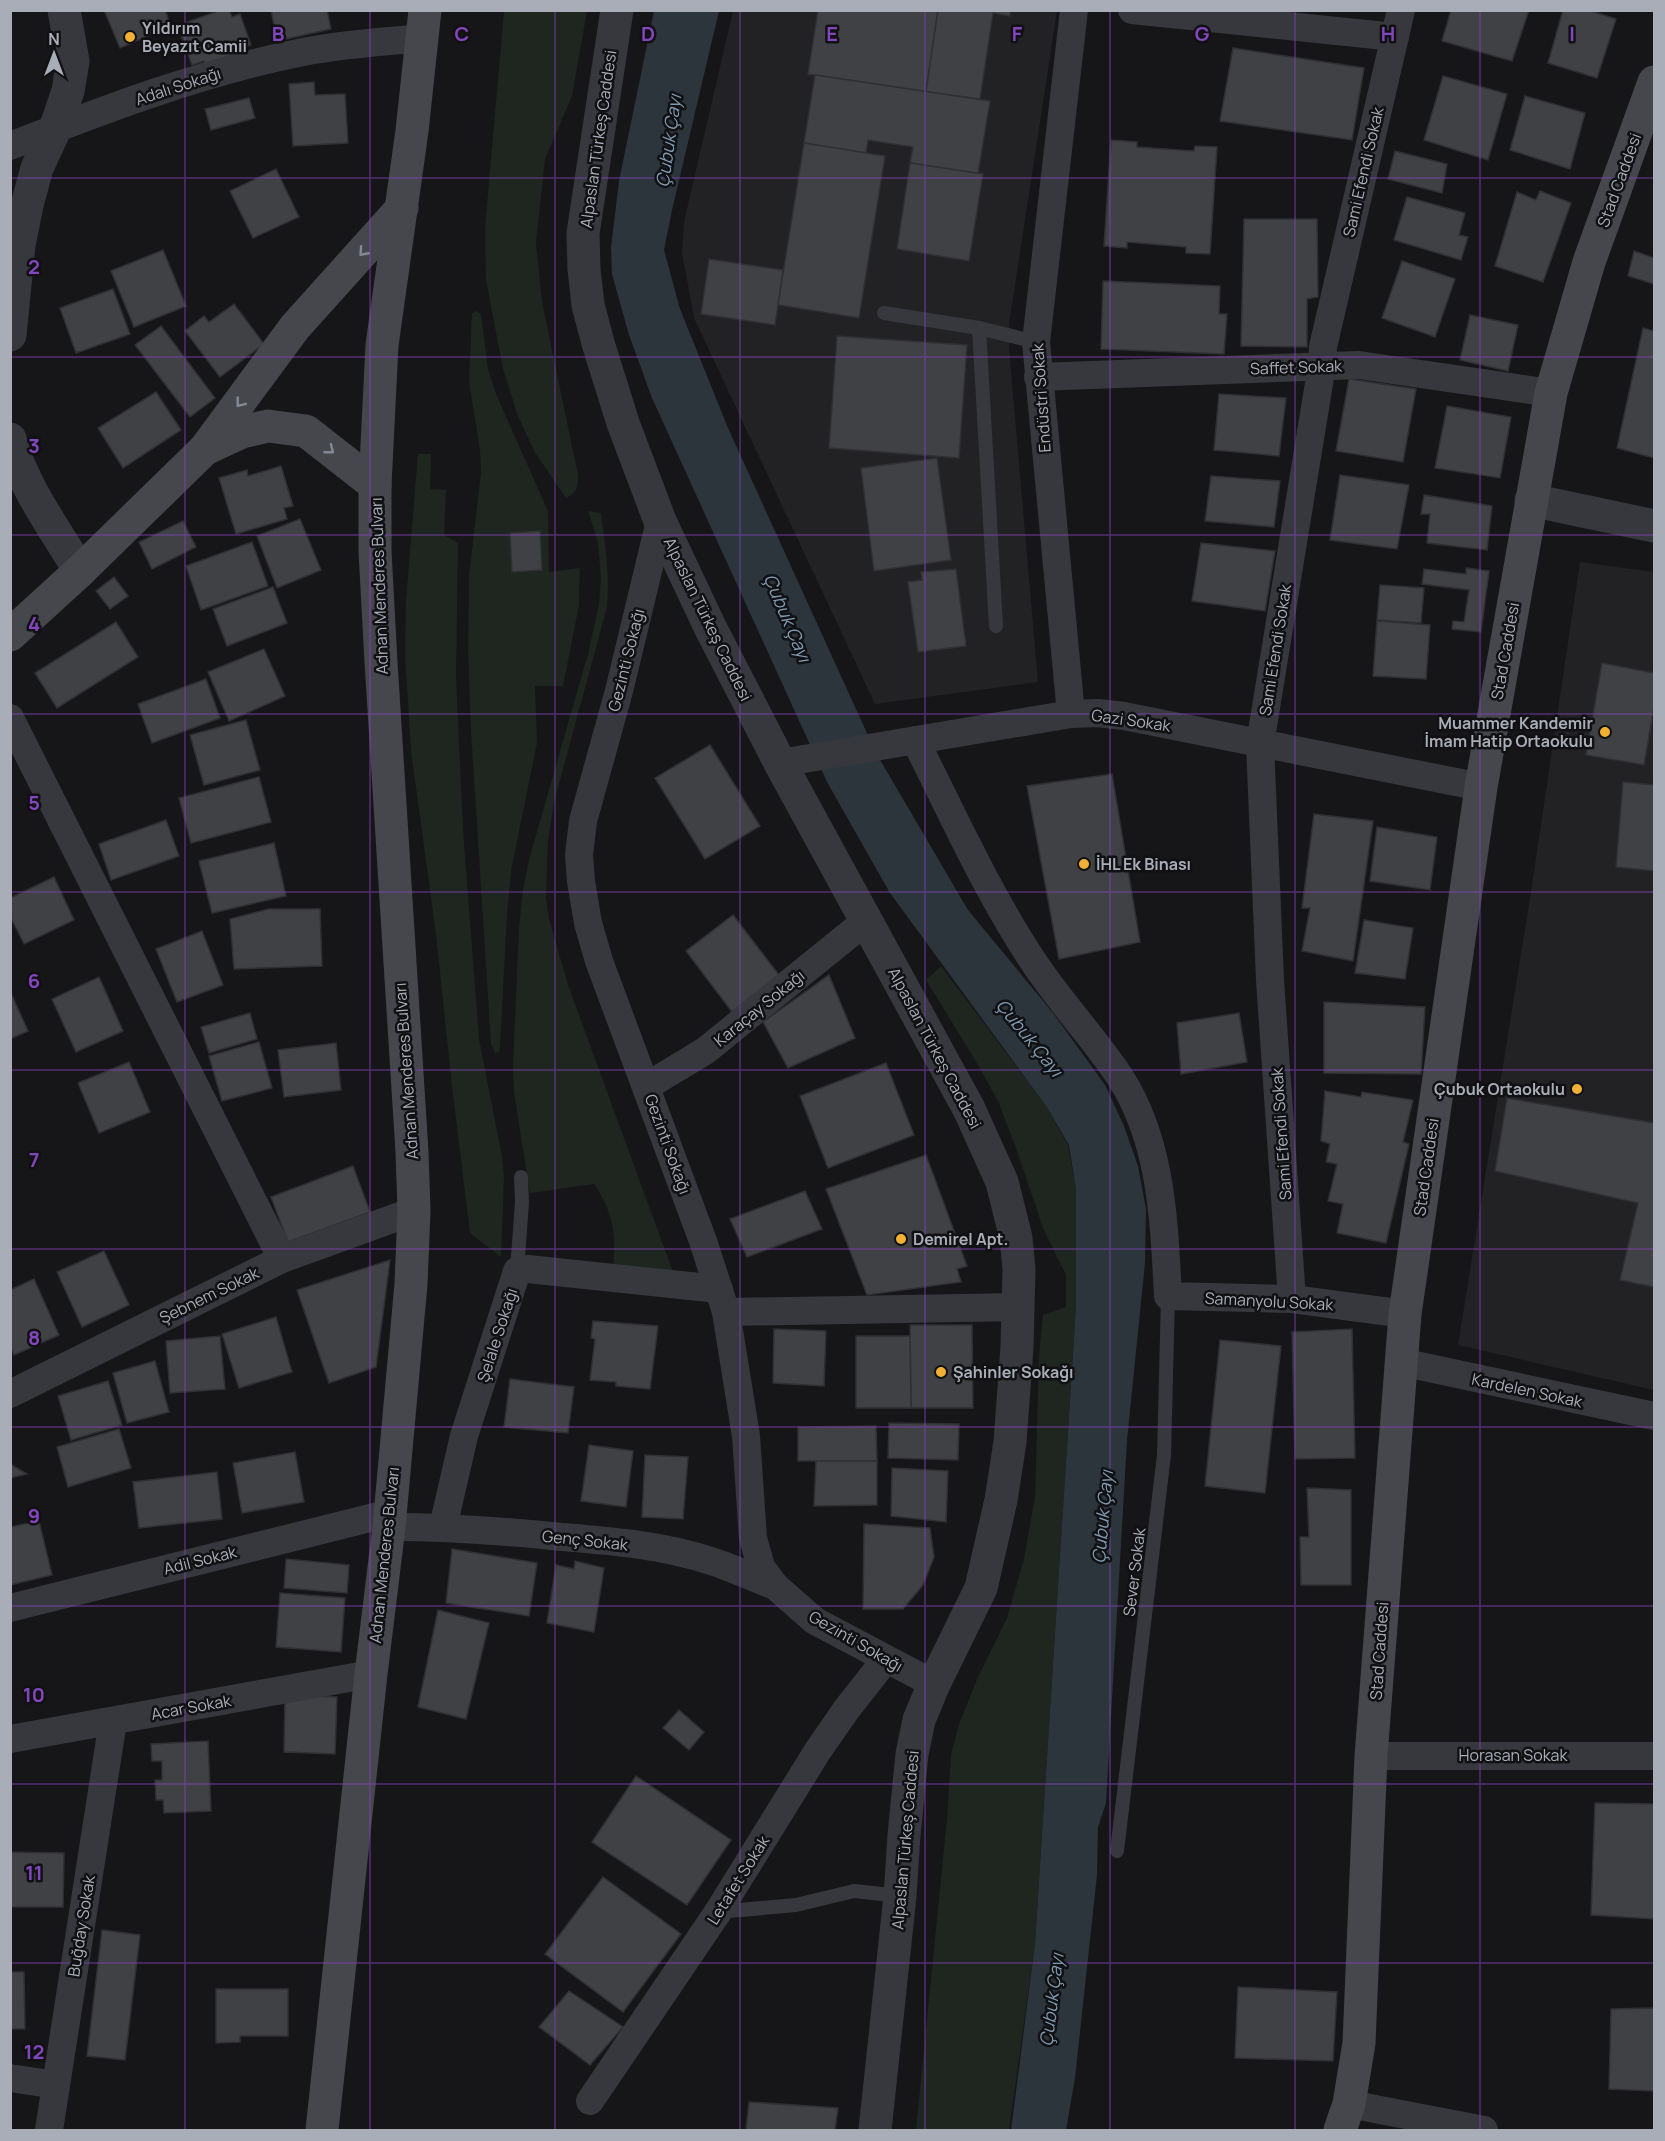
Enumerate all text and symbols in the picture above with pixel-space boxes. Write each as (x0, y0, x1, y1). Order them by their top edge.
place label: Yıldırım Beyazıt Camii (142, 17, 247, 57)
text: B (272, 20, 285, 47)
text: C (455, 20, 469, 47)
text: D (641, 20, 655, 47)
text: E (826, 20, 838, 47)
text: F (1012, 20, 1023, 47)
text: G (1195, 20, 1210, 47)
text: H (1381, 20, 1395, 47)
text: I (1569, 20, 1575, 47)
north arrow (24, 24, 84, 84)
text: N (48, 28, 60, 50)
marker: Yıldırım Beyazıt Camii (123, 30, 137, 44)
street label: Alpaslan Türkeş Caddesi (575, 49, 621, 229)
street label: Adalı Sokağı (132, 62, 224, 110)
water label: Çubuk Çayı (650, 91, 687, 189)
street label: Sami Efendi Sokak (1337, 104, 1389, 239)
street label: Stad Caddesi (1592, 130, 1646, 230)
one-way arrow (359, 245, 370, 256)
text: 2 (28, 253, 40, 280)
street label: Endüstri Sokak (1026, 342, 1056, 453)
street label: Saffet Sokak (1250, 354, 1343, 380)
one-way arrow (237, 397, 248, 408)
text: 3 (28, 432, 40, 459)
one-way arrow (324, 443, 335, 454)
street label: Adnan Menderes Bulvarı (365, 497, 393, 675)
street label: Alpaslan Türkeş Caddesi (659, 534, 757, 704)
water label: Çubuk Çayı (759, 570, 818, 667)
street label: Sami Efendi Sokak (1254, 582, 1296, 717)
street label: Stad Caddesi (1486, 601, 1524, 701)
street label: Gezinti Sokağı (603, 606, 649, 714)
text: 4 (28, 610, 40, 637)
street label: Gazi Sokak (1090, 704, 1173, 737)
place label: Muammer Kandemir İmam Hatip Ortaokulu (1425, 712, 1593, 752)
marker: Muammer Kandemir İmam Hatip Ortaokulu (1598, 725, 1612, 739)
text: 5 (28, 789, 40, 816)
place label: İHL Ek Binası (1096, 853, 1191, 875)
marker: İHL Ek Binası (1077, 857, 1091, 871)
street label: Alpaslan Türkeş Caddesi (883, 964, 987, 1132)
street label: Karaçay Sokağı (709, 965, 809, 1051)
text: 6 (28, 967, 40, 994)
street label: Adnan Menderes Bulvarı (389, 982, 423, 1160)
water label: Çubuk Çayı (991, 993, 1070, 1083)
street label: Sami Efendi Sokak (1265, 1066, 1297, 1201)
place label: Çubuk Ortaokulu (1434, 1078, 1565, 1100)
marker: Çubuk Ortaokulu (1570, 1082, 1584, 1096)
street label: Gezinti Sokağı (640, 1091, 696, 1197)
street label: Stad Caddesi (1408, 1117, 1444, 1217)
text: 7 (29, 1146, 39, 1173)
place label: Demirel Apt. (913, 1228, 1008, 1250)
marker: Demirel Apt. (894, 1232, 908, 1246)
street label: Şebnem Sokak (156, 1261, 263, 1329)
street label: Şelale Sokağı (471, 1285, 523, 1385)
street label: Samanyolu Sokak (1204, 1287, 1335, 1315)
text: 8 (28, 1324, 40, 1351)
place label: Şahinler Sokağı (953, 1361, 1074, 1383)
marker: Şahinler Sokağı (934, 1365, 948, 1379)
street label: Kardelen Sokak (1470, 1368, 1585, 1413)
street label: Adnan Menderes Bulvarı (364, 1466, 404, 1644)
water label: Çubuk Çayı (1086, 1468, 1118, 1565)
text: 9 (28, 1502, 40, 1529)
street label: Genç Sokak (541, 1525, 630, 1556)
street label: Sever Sokak (1118, 1525, 1150, 1618)
street label: Adil Sokak (161, 1540, 240, 1580)
street label: Stad Caddesi (1365, 1601, 1393, 1701)
street label: Gezinti Sokağı (805, 1605, 907, 1677)
text: 10 (23, 1681, 45, 1708)
street label: Acar Sokak (149, 1689, 234, 1725)
street label: Horasan Sokak (1459, 1744, 1568, 1766)
street label: Alpaslan Türkeş Caddesi (886, 1750, 924, 1930)
street label: Letafet Sokak (702, 1830, 775, 1929)
text: 11 (25, 1859, 43, 1886)
street label: Buğday Sokak (62, 1873, 100, 1978)
water label: Çubuk Çayı (1033, 1950, 1069, 2048)
text: 12 (24, 2038, 44, 2065)

